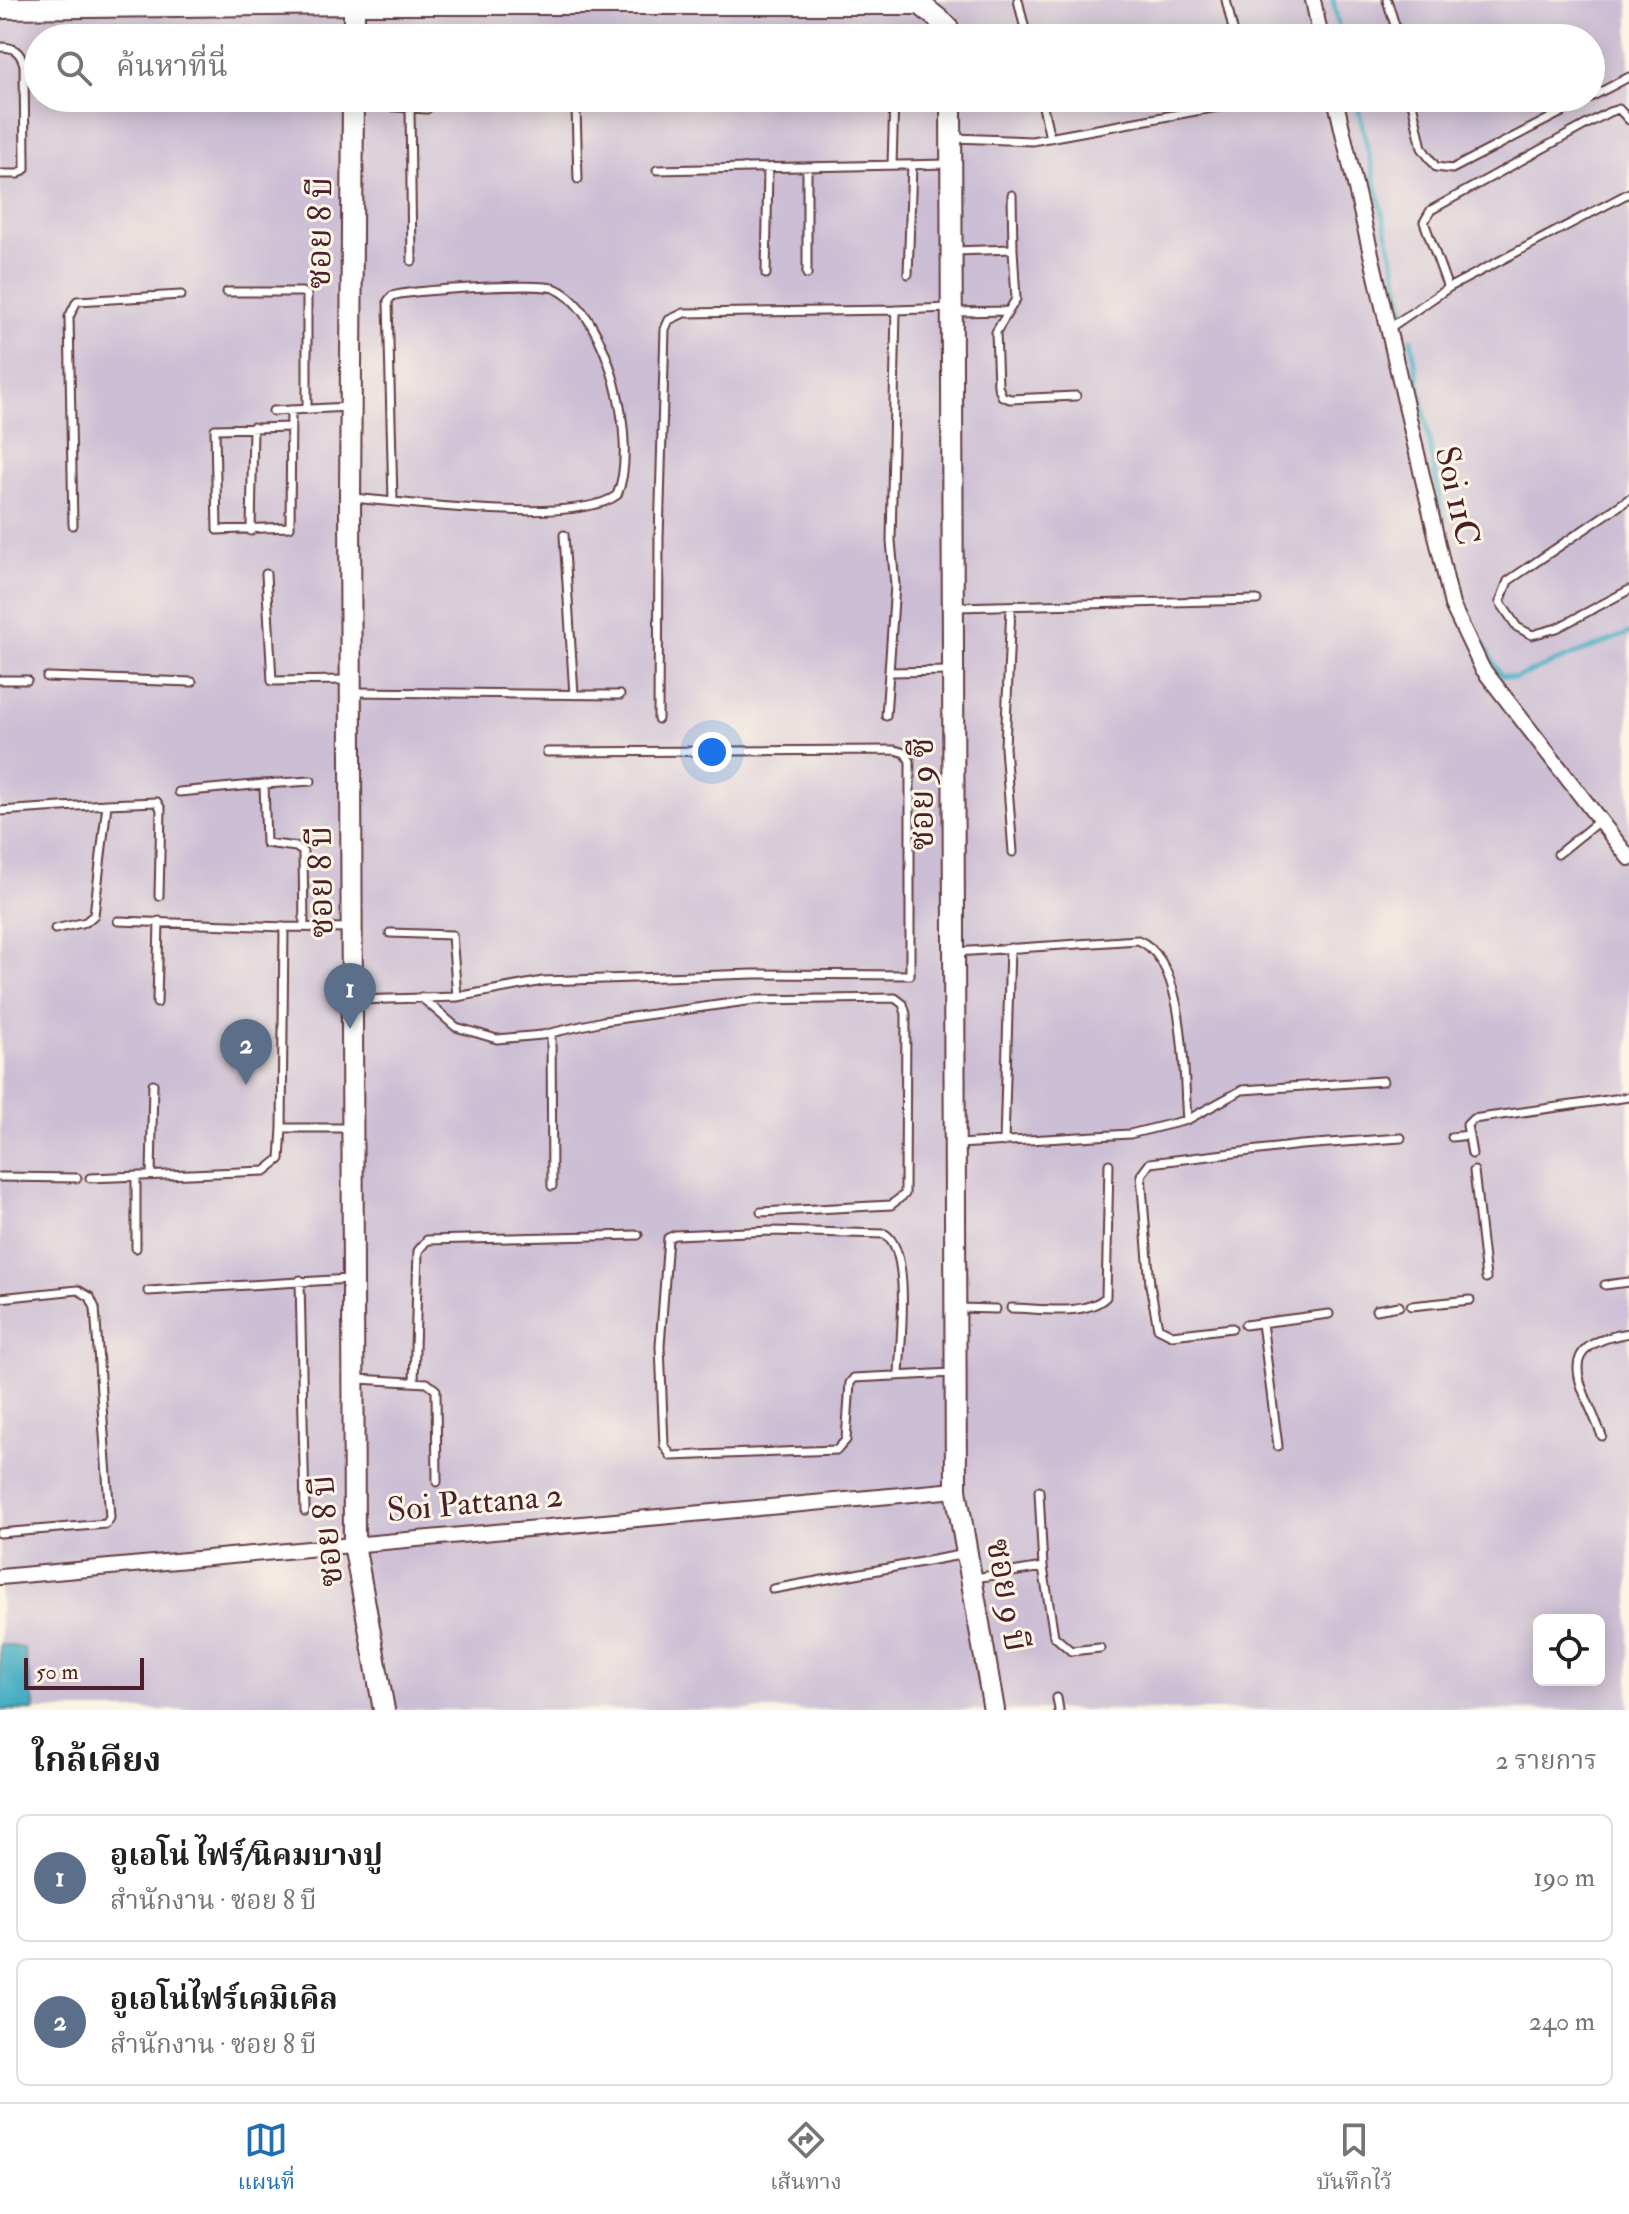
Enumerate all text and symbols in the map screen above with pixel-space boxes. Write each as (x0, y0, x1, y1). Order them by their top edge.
search box (24, 24, 1605, 112)
icon: search (52, 46, 96, 90)
text: ค้นหาที่นี่ (116, 48, 228, 85)
street label: ซอย 8 บี (298, 177, 342, 289)
street label: Soi 11C (1425, 442, 1489, 550)
your location (692, 732, 732, 772)
street label: ซอย 9 ซี (901, 737, 944, 851)
street label: ซอย 8 บี (299, 826, 343, 938)
pin: 1 (324, 963, 376, 1029)
pin: 2 (220, 1019, 272, 1085)
street label: ซอย 8 บี (301, 1473, 353, 1589)
street label: Soi Pattana 2 (385, 1474, 565, 1532)
street label: ซอย 9 บี (976, 1535, 1038, 1655)
map controls (1533, 1614, 1605, 1686)
button: locate (1533, 1614, 1605, 1686)
scale bar (24, 1654, 144, 1690)
text: 50 m (36, 1658, 78, 1686)
text: ใกล้เคียง (32, 1739, 161, 1782)
text: 2 รายการ (1496, 1745, 1597, 1777)
text: อูเอโน่ ไฟร์/นิคมบางปู (110, 1837, 383, 1874)
text: 1 (55, 1862, 65, 1894)
text: 190 m (1534, 1862, 1595, 1894)
text: สำนักงาน · ซอย 8 บี (110, 1885, 317, 1917)
text: อูเอโน่ไฟร์เคมิเคิล (110, 1981, 338, 2018)
text: 2 (53, 2006, 67, 2038)
text: 240 m (1529, 2006, 1595, 2038)
text: สำนักงาน · ซอย 8 บี (110, 2029, 317, 2061)
tab: แผนที่ (237, 2118, 295, 2201)
tab: เส้นทาง (770, 2118, 842, 2201)
tab: บันทึกไว้ (1317, 2118, 1392, 2201)

